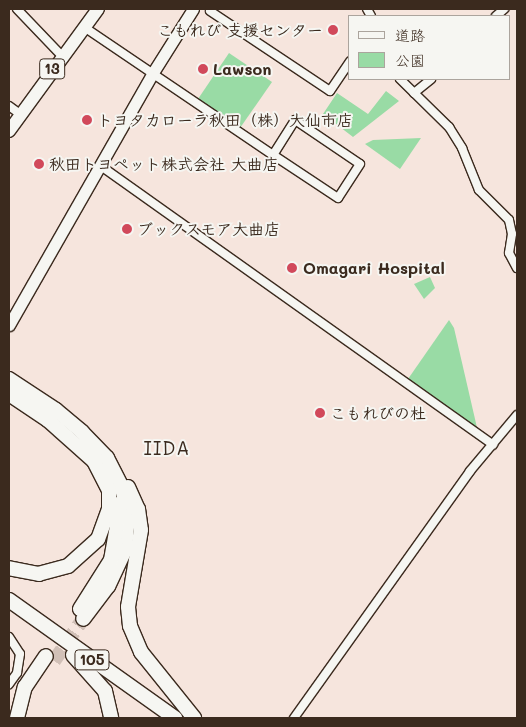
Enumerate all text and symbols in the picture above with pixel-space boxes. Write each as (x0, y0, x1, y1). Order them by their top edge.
legend (348, 15, 511, 80)
place label: こもれび 支援センター (157, 20, 323, 40)
marker: こもれび 支援センター (327, 24, 339, 36)
text: 道路 (395, 25, 425, 45)
text: 公園 (395, 50, 425, 70)
road number: 13 (38, 56, 66, 82)
place label: Lawson (213, 59, 271, 79)
marker: Lawson (197, 63, 209, 75)
place label: トヨタカローラ秋田（株）大仙市店 (97, 110, 353, 130)
marker: トヨタカローラ秋田（株）大仙市店 (81, 114, 93, 126)
place label: 秋田トヨペット株式会社 大曲店 (49, 154, 279, 174)
marker: 秋田トヨペット株式会社 大曲店 (33, 158, 45, 170)
place label: ブックスモア大曲店 (137, 219, 281, 239)
marker: ブックスモア大曲店 (121, 223, 133, 235)
place label: Omagari Hospital (303, 258, 445, 278)
marker: Omagari Hospital (285, 261, 299, 275)
place label: こもれびの杜 (330, 403, 426, 423)
marker: こもれびの杜 (314, 407, 326, 419)
district label: IIDA (143, 437, 191, 459)
road number: 105 (73, 648, 111, 672)

